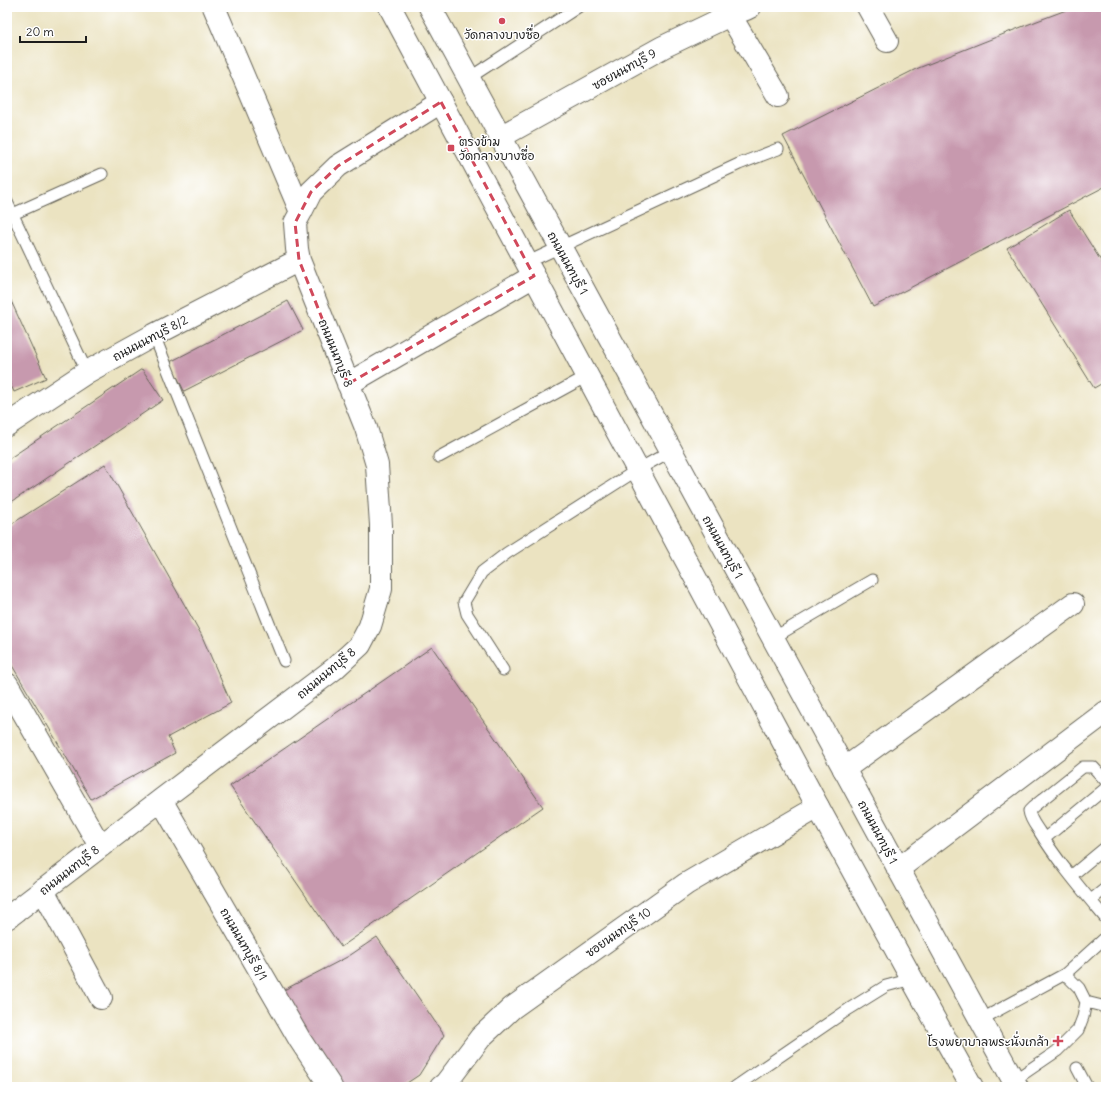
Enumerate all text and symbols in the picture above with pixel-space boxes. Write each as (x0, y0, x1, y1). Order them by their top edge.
marker: วัดกลางบางซื่อ (497, 16, 507, 26)
scale bar (20, 18, 86, 44)
text: 20 m (26, 24, 54, 39)
place label: วัดกลางบางซื่อ (464, 24, 540, 42)
street label: ซอยนนทบุรี 9 (589, 45, 660, 95)
place label: ตรงข้าม วัดกลางบางซื่อ (459, 134, 535, 163)
marker: ตรงข้าม วัดกลางบางซื่อ (446, 143, 456, 153)
street label: ถนนนนทบุรี 1 (543, 229, 592, 298)
street label: ถนนนนทบุรี 8/2 (110, 312, 191, 366)
street label: ถนนนนทบุรี 8 (314, 317, 356, 390)
street label: ถนนนนทบุรี 1 (698, 513, 747, 582)
street label: ถนนนนทบุรี 8 (294, 644, 360, 703)
street label: ถนนนนทบุรี 1 (853, 798, 901, 867)
street label: ถนนนนทบุรี 8 (36, 842, 103, 900)
street label: ซอยนนทบุรี 10 (582, 904, 655, 962)
street label: ถนนนนทบุรี 8/1 (215, 905, 271, 984)
place label: โรงพยาบาลพระนั่งเกล้า (927, 1031, 1049, 1049)
marker: โรงพยาบาลพระนั่งเกล้า (1052, 1035, 1064, 1047)

